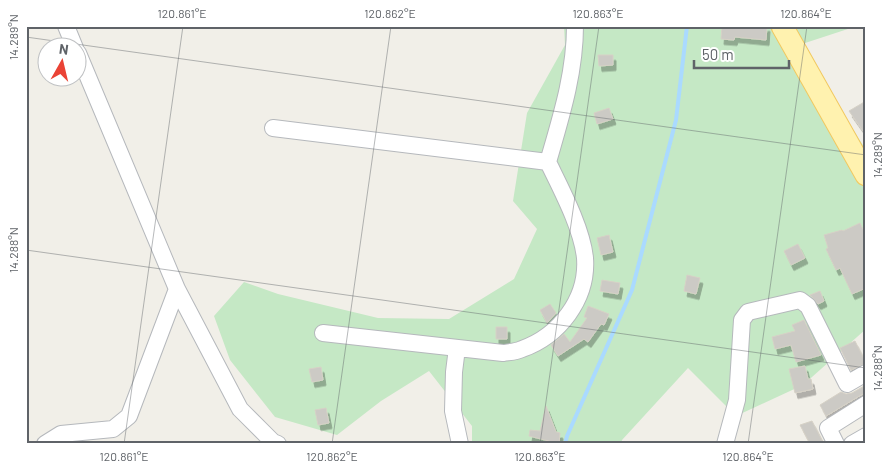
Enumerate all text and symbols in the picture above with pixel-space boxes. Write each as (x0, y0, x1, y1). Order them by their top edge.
text: 120.861°E (158, 6, 207, 20)
text: 120.862°E (364, 6, 416, 20)
text: 120.863°E (572, 6, 624, 20)
text: 120.864°E (780, 6, 832, 20)
text: 14.289°N (6, 14, 20, 60)
north arrow (38, 38, 88, 88)
scale bar (694, 38, 790, 70)
text: N (58, 40, 70, 58)
text: 50 m (702, 45, 734, 63)
text: 14.289°N (870, 132, 884, 178)
text: 14.288°N (6, 227, 20, 273)
text: 14.288°N (870, 345, 884, 391)
text: 120.861°E (100, 449, 149, 463)
text: 120.862°E (306, 449, 358, 463)
text: 120.863°E (514, 449, 566, 463)
text: 120.864°E (722, 449, 774, 463)

